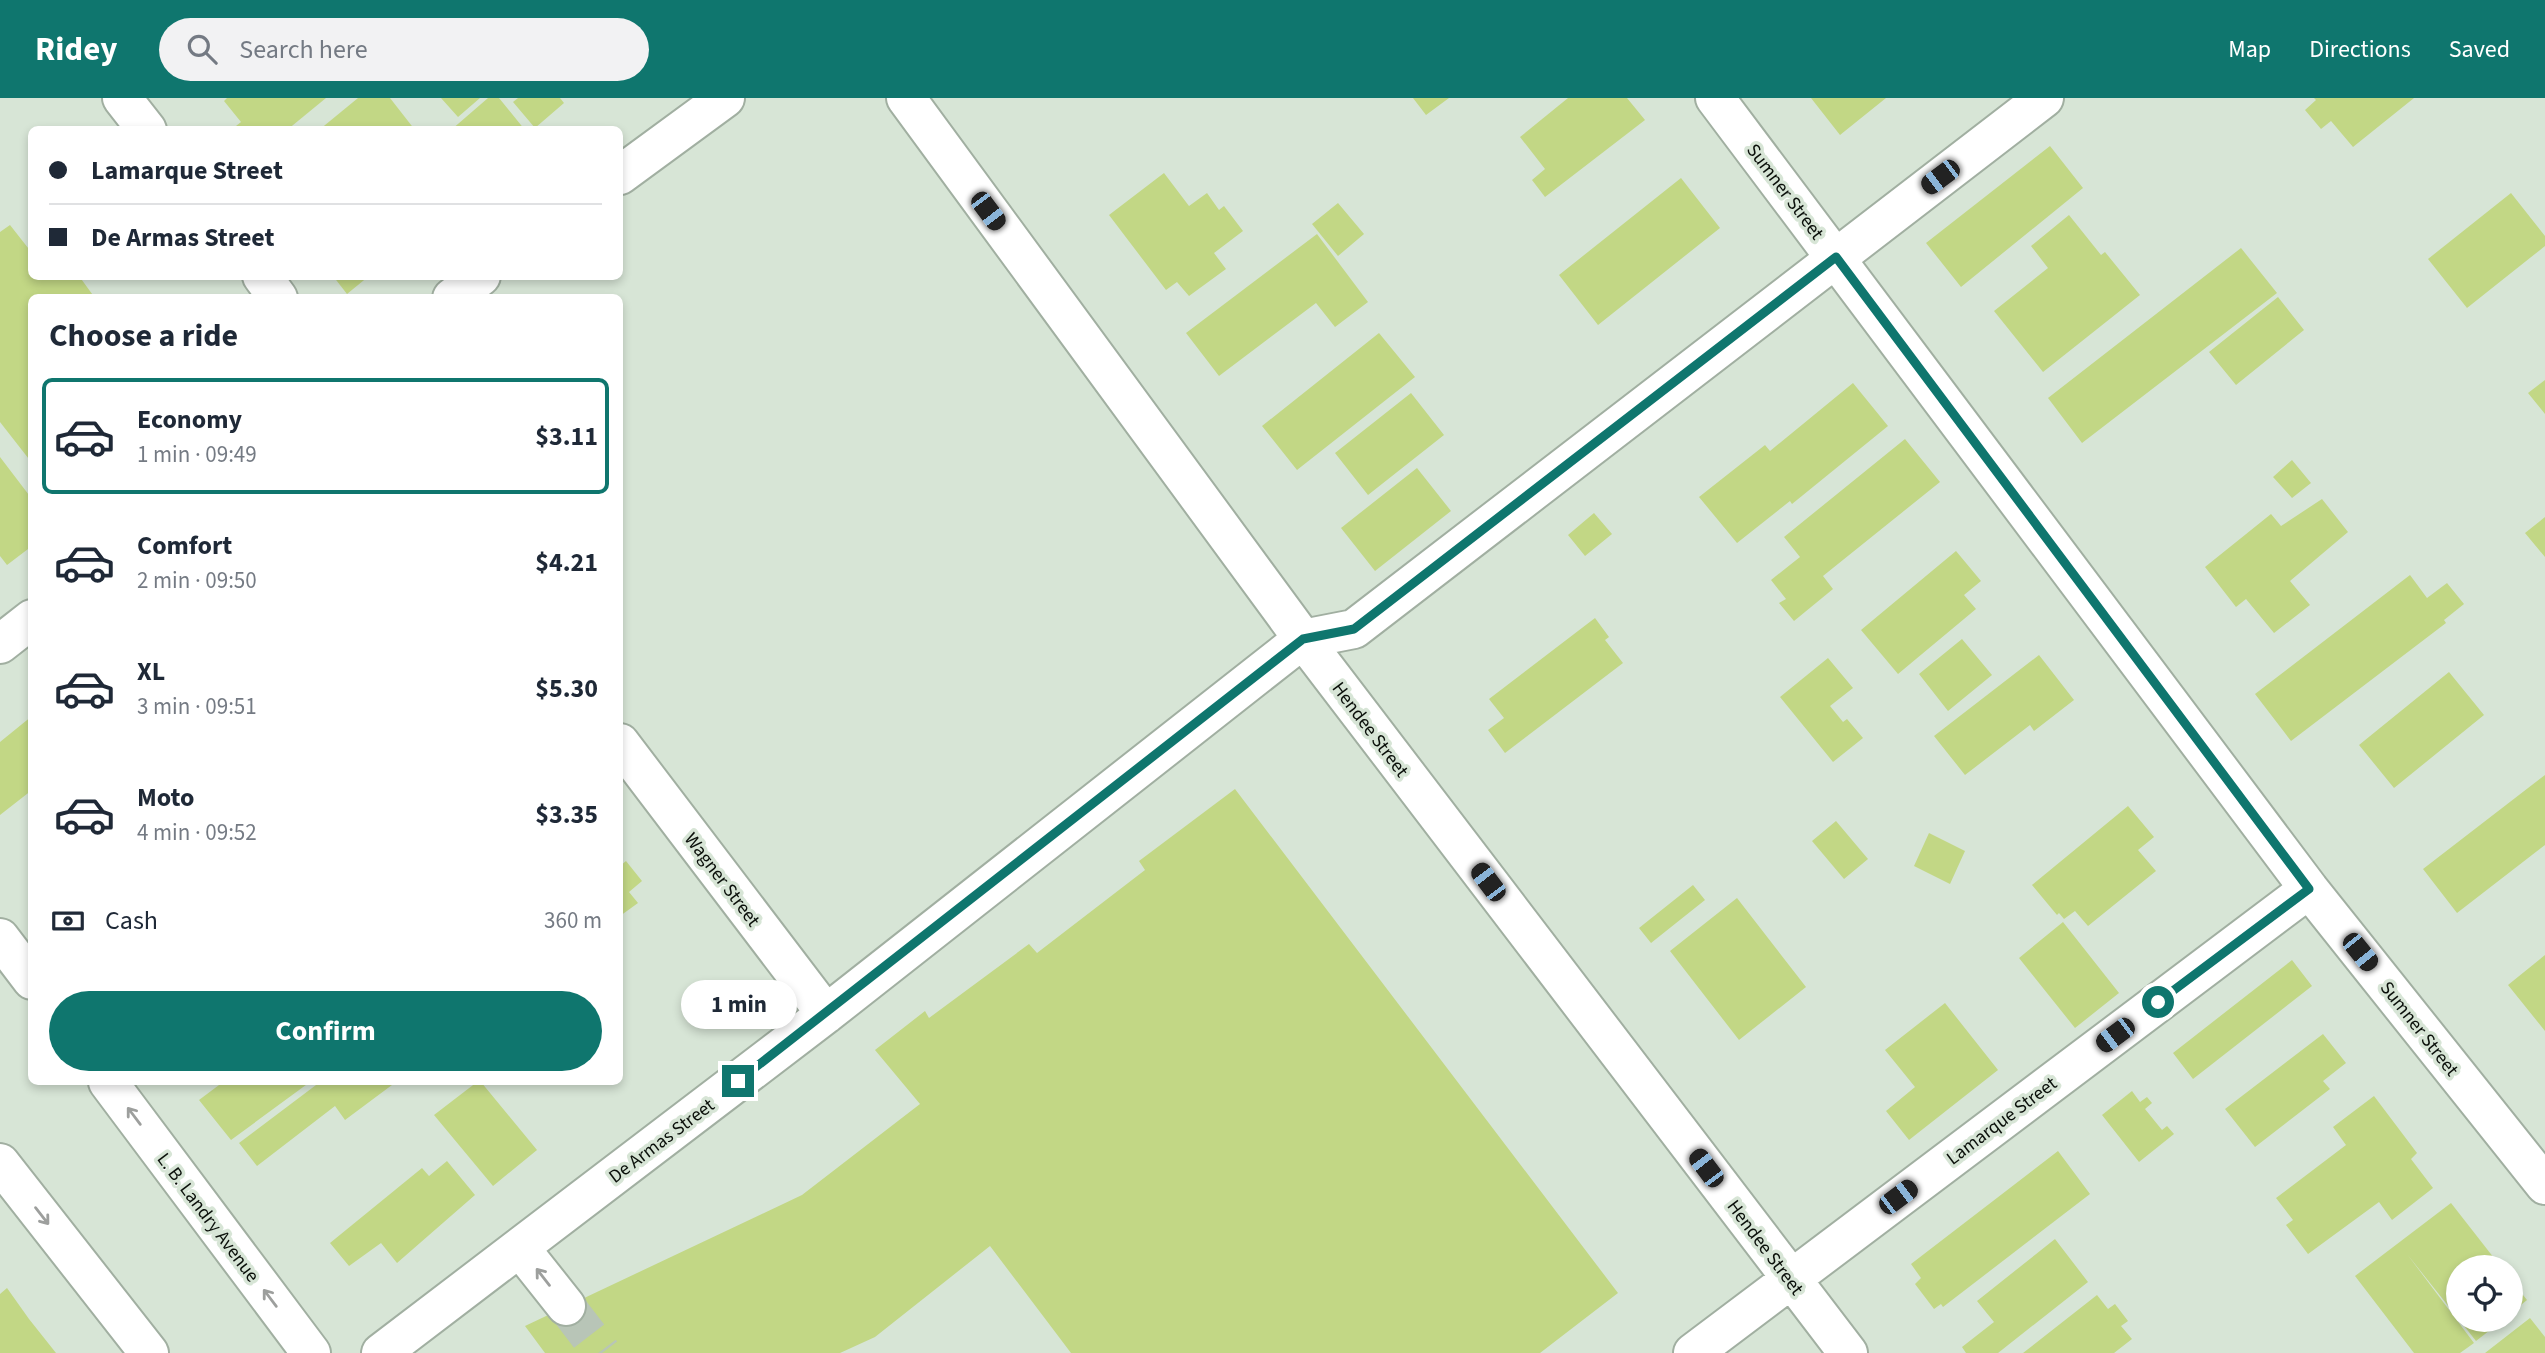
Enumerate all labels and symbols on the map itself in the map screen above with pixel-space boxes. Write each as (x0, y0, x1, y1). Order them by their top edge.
street label: Sumner Street (1740, 138, 1830, 246)
car (1917, 156, 1964, 198)
car (967, 188, 1010, 234)
street label: Hendee Street (1325, 677, 1415, 784)
street label: Wagner Street (677, 827, 767, 933)
car (1467, 859, 1510, 905)
car (2339, 929, 2382, 975)
street label: Sumner Street (2373, 976, 2465, 1083)
callout: 1 min (680, 979, 796, 1028)
route start (2142, 986, 2174, 1018)
car (2092, 1014, 2139, 1056)
route end (722, 1065, 754, 1097)
street label: Lamarque Street (1941, 1070, 2063, 1172)
street label: De Armas Street (603, 1092, 721, 1190)
one-way arrow (126, 1108, 141, 1126)
car (1685, 1145, 1728, 1191)
street label: L. B. Landry Avenue (150, 1148, 265, 1288)
car (1875, 1176, 1922, 1218)
street label: Hendee Street (1720, 1195, 1810, 1302)
one-way arrow (35, 1207, 50, 1225)
one-way arrow (536, 1268, 551, 1287)
one-way arrow (263, 1289, 278, 1308)

